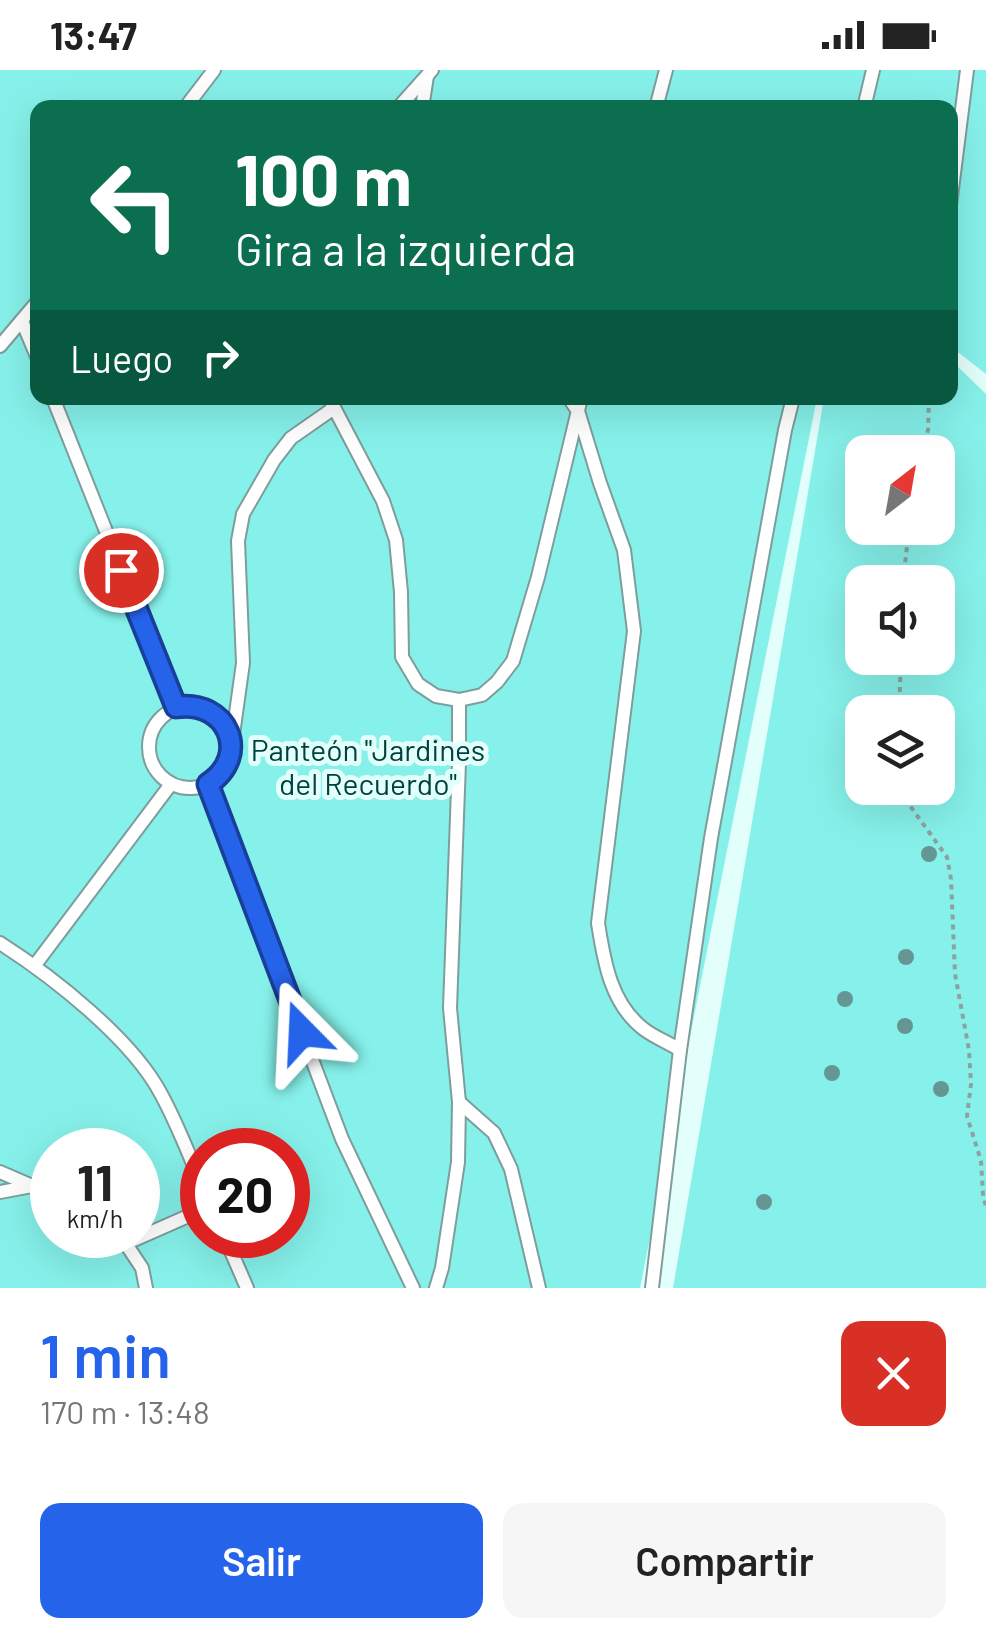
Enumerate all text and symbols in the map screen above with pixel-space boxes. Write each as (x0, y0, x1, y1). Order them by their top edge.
text: 13:47 (50, 12, 137, 58)
text: 100 m (235, 136, 412, 220)
icon: left (70, 140, 200, 270)
text: Gira a la izquierda (235, 221, 576, 275)
icon: right (193, 330, 248, 385)
text: Luego (70, 335, 173, 381)
north arrow (845, 435, 955, 545)
map controls (845, 435, 955, 805)
pin (79, 528, 164, 613)
icon: arrive (94, 543, 149, 598)
button: sound (845, 565, 955, 675)
button: layers (845, 695, 955, 805)
park label: Panteón "Jardines del Recuerdo" (251, 731, 485, 801)
position arrow (250, 980, 354, 1084)
speed limit sign: 20 (180, 1128, 310, 1258)
text: 11 (77, 1151, 113, 1211)
text: km/h (67, 1203, 123, 1233)
text: 1 min (40, 1318, 171, 1390)
button: close (841, 1321, 946, 1426)
text: 170 m · 13:48 (40, 1392, 210, 1430)
button: Salir (40, 1503, 483, 1618)
button: Compartir (503, 1503, 946, 1618)

